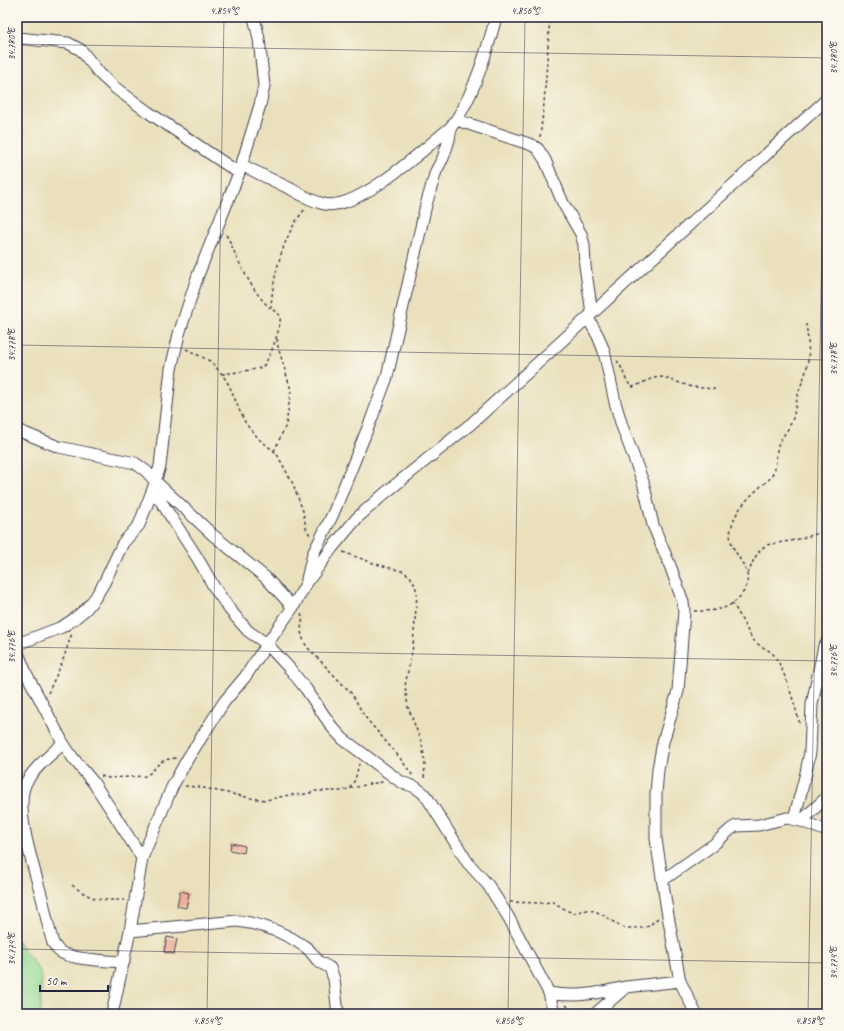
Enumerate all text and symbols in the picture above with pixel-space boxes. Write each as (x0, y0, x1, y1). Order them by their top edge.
text: 4.854°S (210, 4, 240, 17)
text: 4.856°S (511, 4, 541, 17)
text: 34.780°E (5, 26, 18, 60)
text: 34.780°E (827, 40, 840, 74)
text: 34.778°E (5, 327, 18, 361)
text: 34.778°E (827, 341, 840, 375)
text: 34.776°E (5, 629, 18, 663)
text: 34.776°E (827, 643, 840, 677)
text: 34.774°E (5, 931, 18, 965)
text: 34.774°E (827, 945, 840, 979)
scale bar (40, 967, 108, 993)
text: 50 m (46, 973, 68, 989)
text: 4.854°S (193, 1014, 223, 1027)
text: 4.856°S (494, 1014, 524, 1027)
text: 4.858°S (795, 1014, 825, 1027)

